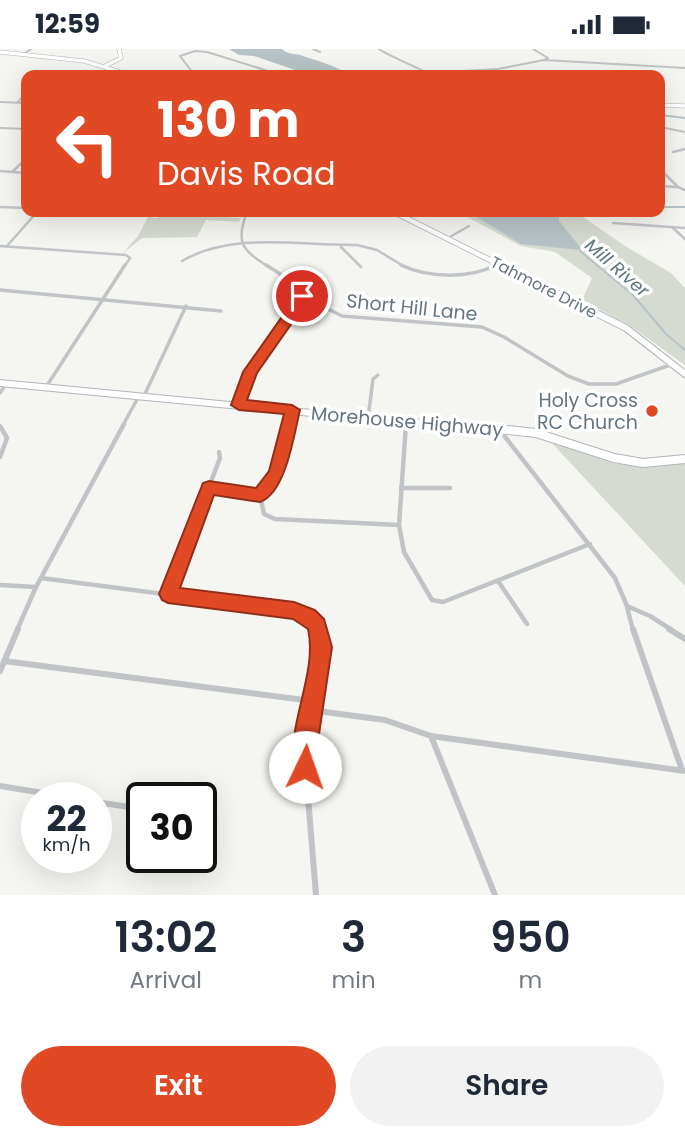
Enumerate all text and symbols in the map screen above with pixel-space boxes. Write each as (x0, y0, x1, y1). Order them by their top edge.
text: 12:59 (35, 6, 100, 42)
text: 130 m (157, 86, 299, 154)
icon: left (42, 98, 133, 189)
text: Davis Road (157, 151, 336, 196)
water label: Mill River (580, 233, 656, 303)
street label: Tahmore Drive (487, 251, 601, 324)
pin (272, 266, 332, 326)
icon: arrive (283, 277, 321, 315)
street label: Short Hill Lane (345, 287, 479, 328)
place label: Holy Cross RC Church (537, 387, 638, 436)
street label: Morehouse Highway (310, 400, 504, 443)
marker: Holy Cross RC Church (644, 403, 660, 419)
position arrow (268, 730, 342, 804)
speed limit sign: 30 (126, 782, 217, 873)
text: 22 (47, 794, 86, 843)
text: km/h (43, 832, 90, 857)
text: 13:02 (114, 908, 217, 967)
text: 3 (341, 908, 366, 967)
text: 950 (490, 908, 571, 967)
text: Arrival (130, 964, 202, 996)
text: min (332, 964, 376, 996)
text: m (518, 964, 542, 996)
button: Exit (21, 1046, 336, 1126)
button: Share (350, 1046, 664, 1126)

